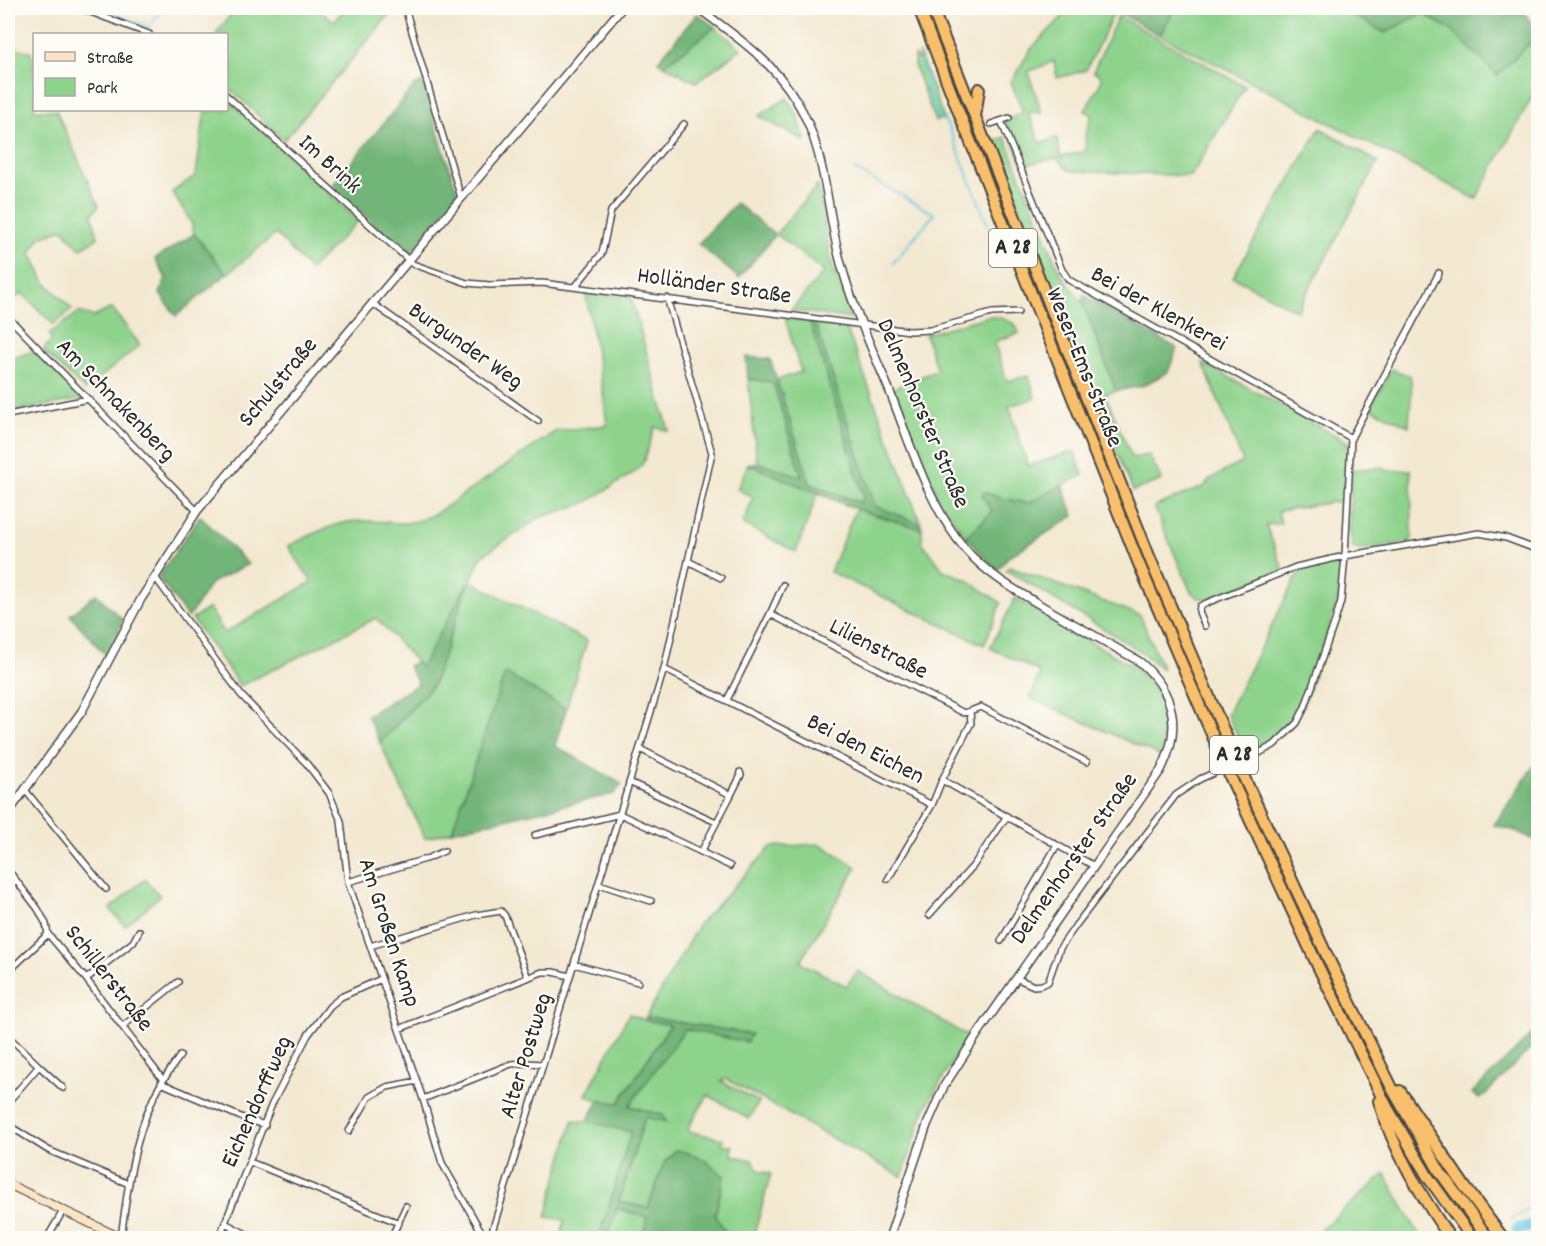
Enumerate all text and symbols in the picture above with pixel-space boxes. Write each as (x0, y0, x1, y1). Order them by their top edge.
legend (33, 33, 228, 111)
text: Straße (87, 47, 133, 72)
text: Park (87, 77, 118, 102)
street label: Im Brink (290, 127, 368, 203)
road number: A 28 (989, 229, 1037, 267)
street label: Holländer Straße (635, 259, 793, 315)
street label: Bei der Klenkerei (1084, 259, 1232, 361)
street label: Weser-Ems-Straße (1036, 283, 1130, 453)
street label: Burgunder Weg (401, 295, 529, 399)
street label: Delmenhorster Straße (867, 314, 977, 514)
street label: Am Schnakenberg (47, 331, 183, 471)
street label: Schulstraße (231, 331, 327, 435)
street label: Lilienstraße (823, 611, 933, 689)
street label: Bei den Eichen (800, 706, 930, 794)
road number: A 28 (1210, 736, 1258, 774)
street label: Delmenhorster Straße (1003, 766, 1147, 952)
street label: Am Großen Kamp (348, 854, 428, 1012)
street label: Schillerstraße (55, 918, 161, 1040)
street label: Alter Postweg (492, 989, 562, 1123)
street label: Eichendorffweg (214, 1031, 302, 1173)

